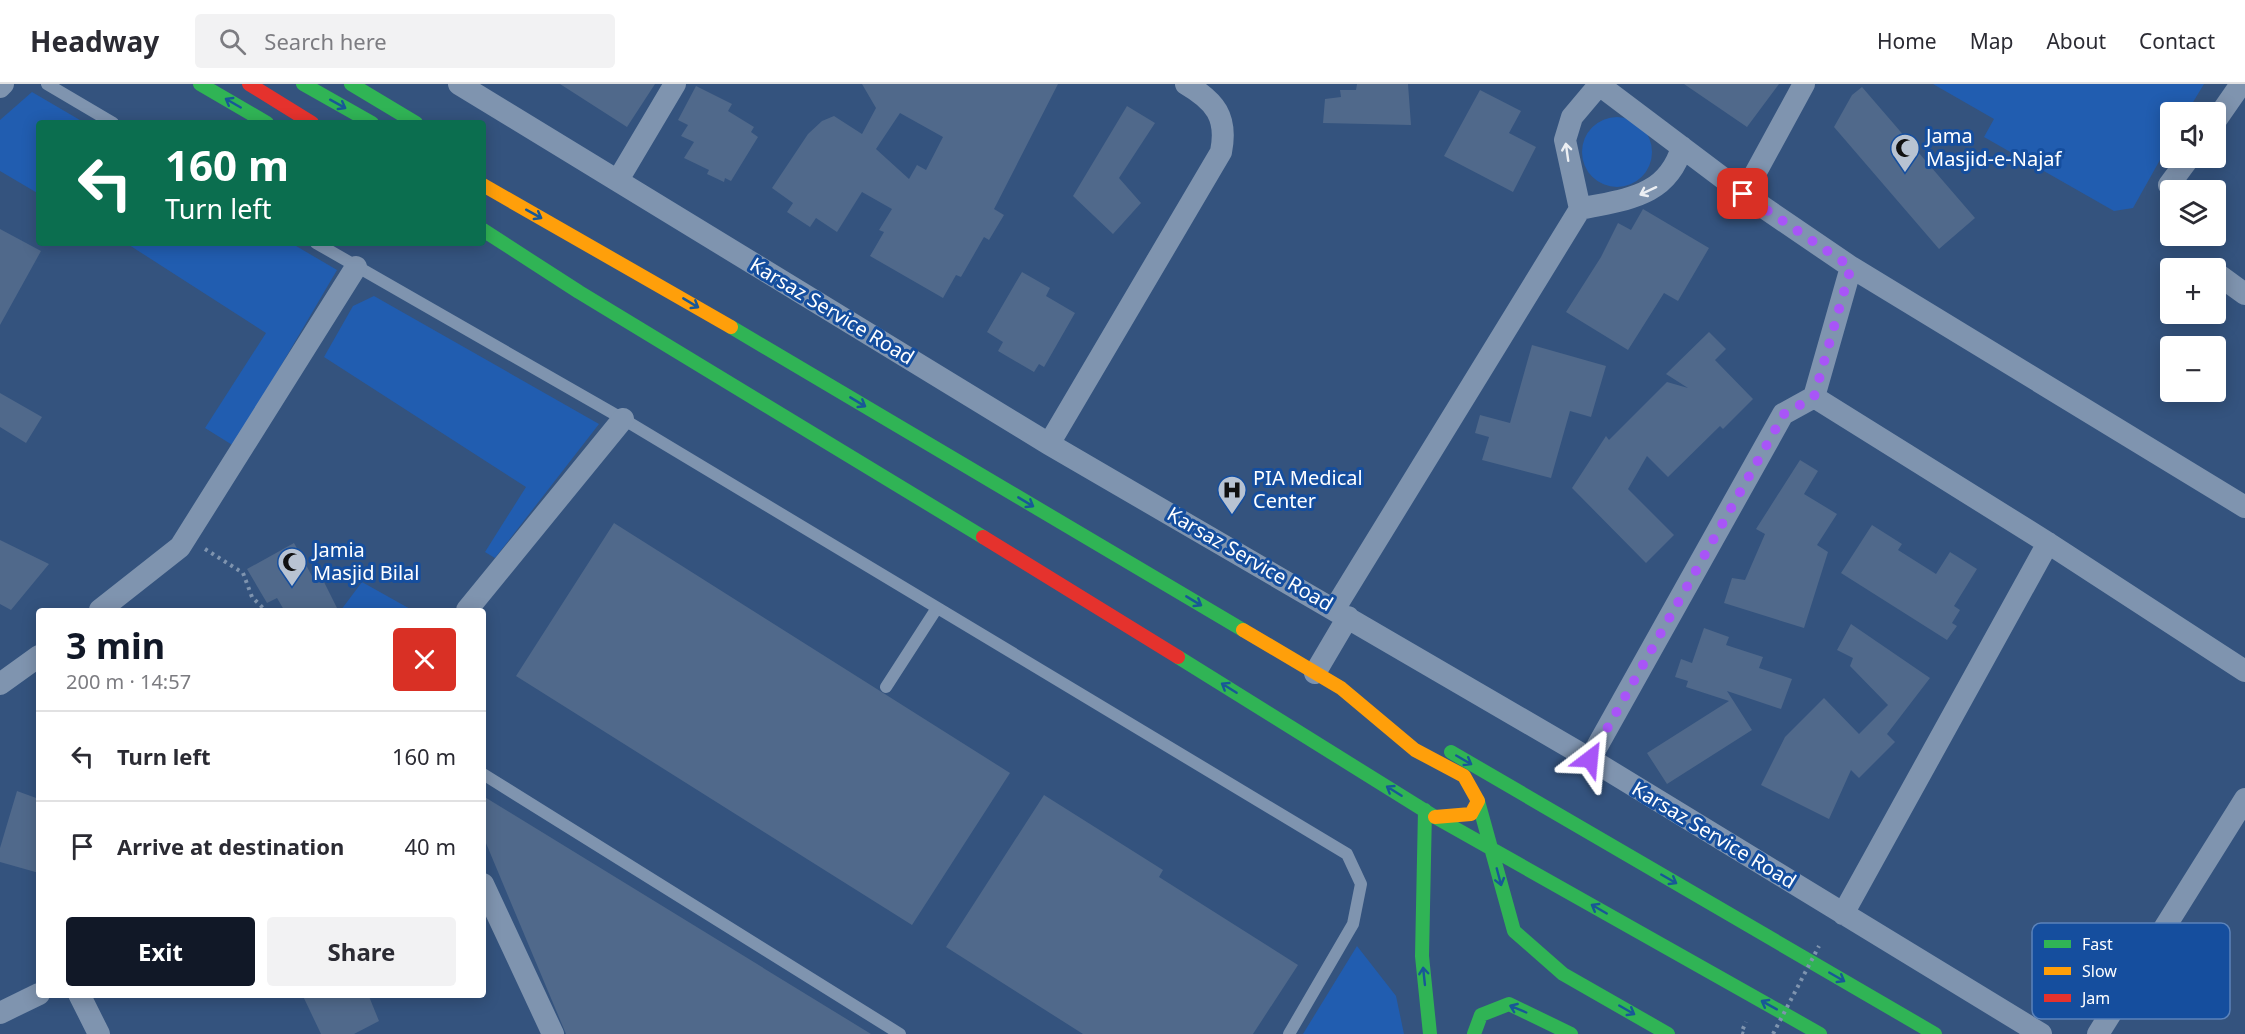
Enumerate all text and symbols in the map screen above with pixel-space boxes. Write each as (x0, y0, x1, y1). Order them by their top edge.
search box (195, 14, 615, 68)
text: Headway (30, 22, 159, 60)
icon: search (216, 25, 249, 58)
text: Search here (264, 26, 387, 56)
text: Home (1877, 27, 1937, 55)
text: Map (1970, 27, 2013, 55)
text: About (2046, 27, 2106, 55)
text: Contact (2139, 27, 2215, 55)
one-way arrow (225, 97, 242, 109)
one-way arrow (329, 98, 346, 110)
map controls (2160, 102, 2226, 402)
button: sound (2160, 102, 2226, 168)
place label: Jama Masjid-e-Najaf (1924, 122, 2063, 172)
mosque icon: Jama Masjid-e-Najaf (1889, 132, 1921, 174)
text: 160 m (165, 136, 289, 193)
one-way arrow (1561, 143, 1572, 163)
icon: left (66, 144, 144, 222)
pin (1717, 168, 1768, 219)
icon: arrive (1726, 177, 1759, 210)
button: layers (2160, 180, 2226, 246)
one-way arrow (1639, 185, 1657, 197)
text: Turn left (165, 190, 271, 227)
one-way arrow (525, 208, 542, 220)
street label: Karsaz Service Road (745, 251, 919, 370)
button: + (2160, 258, 2226, 324)
one-way arrow (682, 297, 699, 309)
button: − (2160, 336, 2226, 402)
one-way arrow (849, 397, 866, 409)
place label: PIA Medical Center (1253, 464, 1363, 514)
hospital icon: PIA Medical Center (1216, 474, 1248, 516)
one-way arrow (1017, 496, 1034, 508)
street label: Karsaz Service Road (1162, 500, 1338, 617)
place label: Jamia Masjid Bilal (311, 536, 419, 586)
mosque icon: Jamia Masjid Bilal (276, 546, 308, 588)
one-way arrow (1185, 596, 1202, 608)
text: 3 min (66, 621, 165, 670)
button: close (393, 628, 456, 691)
text: 200 m · 14:57 (66, 668, 191, 695)
one-way arrow (1221, 681, 1238, 693)
position arrow (1558, 727, 1622, 791)
icon: left (66, 740, 99, 773)
text: Turn left (117, 741, 211, 771)
text: 160 m (392, 741, 456, 771)
one-way arrow (1455, 754, 1472, 766)
street label: Karsaz Service Road (1627, 775, 1801, 894)
one-way arrow (1386, 784, 1403, 796)
icon: arrive (66, 830, 99, 863)
text: Arrive at destination (117, 831, 344, 861)
text: 40 m (405, 831, 456, 861)
one-way arrow (1494, 867, 1506, 886)
one-way arrow (1660, 873, 1677, 885)
one-way arrow (1591, 903, 1609, 914)
button: Exit (66, 917, 255, 986)
button: Share (267, 917, 456, 986)
legend (2032, 923, 2230, 1019)
text: Fast (2082, 933, 2113, 955)
text: Slow (2082, 960, 2117, 982)
one-way arrow (1418, 966, 1429, 986)
one-way arrow (1828, 972, 1845, 984)
text: Jam (2080, 987, 2110, 1009)
one-way arrow (1761, 999, 1778, 1011)
one-way arrow (1510, 1003, 1528, 1014)
one-way arrow (1618, 1005, 1635, 1017)

